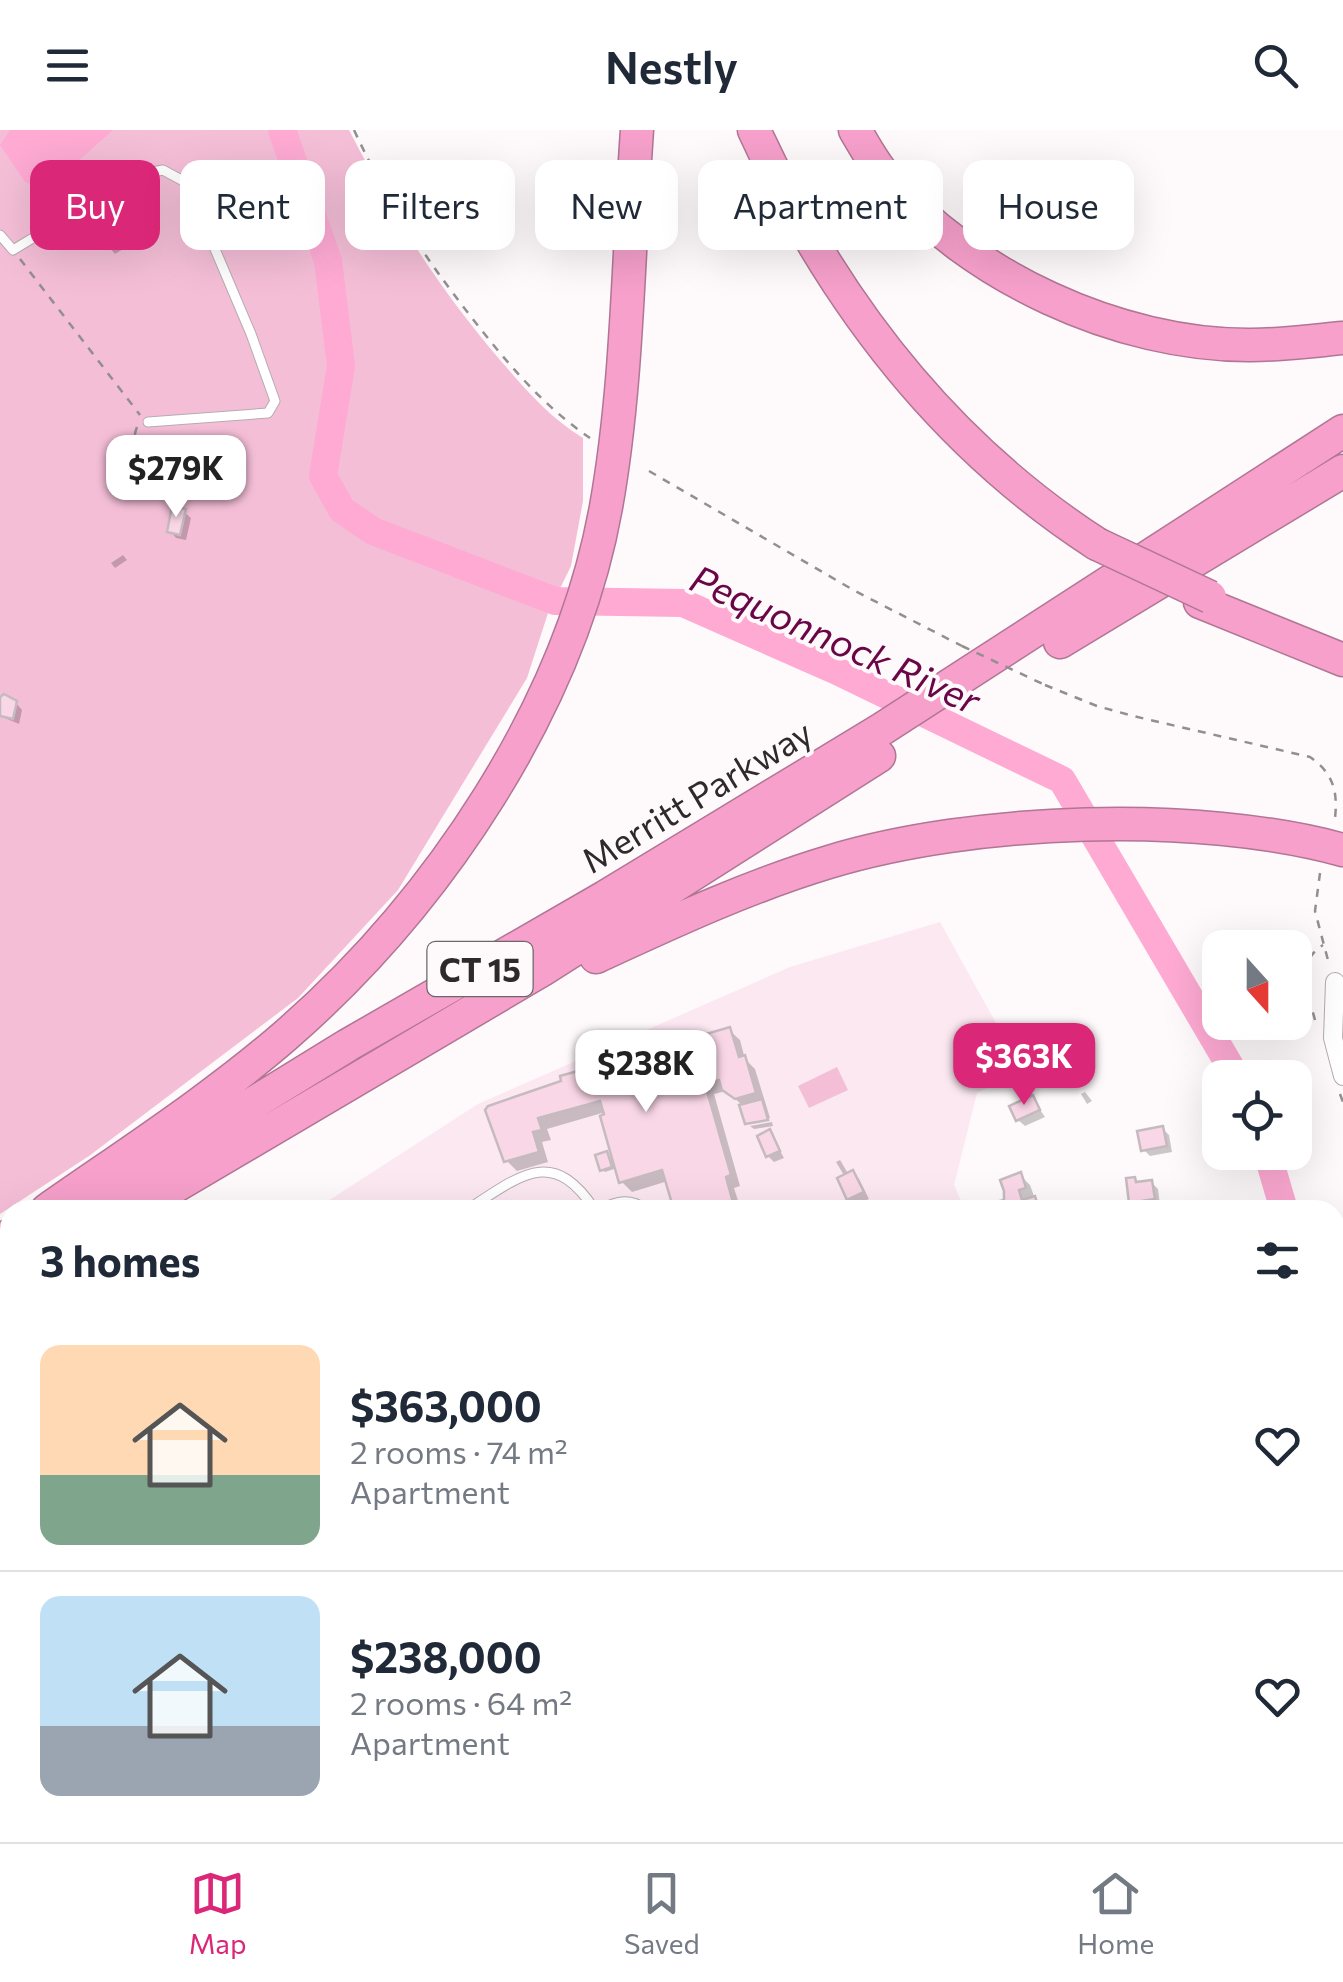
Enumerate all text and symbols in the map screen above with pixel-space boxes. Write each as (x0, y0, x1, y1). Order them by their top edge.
icon: menu (40, 38, 95, 93)
text: Nestly (605, 38, 738, 93)
icon: search (1248, 38, 1303, 93)
chip: Buy (30, 160, 160, 250)
chip: Rent (180, 160, 325, 250)
chip: Filters (345, 160, 515, 250)
chip: New (535, 160, 678, 250)
chip: Apartment (698, 160, 943, 250)
chip: House (963, 160, 1134, 250)
pin: $279K (106, 435, 246, 520)
text: $279K (128, 447, 224, 487)
water label: Pequonnock River (684, 553, 990, 724)
street label: Merritt Parkway (573, 709, 819, 881)
north arrow (1202, 930, 1312, 1040)
map controls (1202, 930, 1312, 1170)
road number: CT 15 (428, 942, 532, 996)
pin: $363K (954, 1023, 1094, 1108)
pin: $238K (576, 1030, 716, 1115)
text: $363K (975, 1035, 1073, 1075)
text: $238K (597, 1042, 695, 1082)
button: locate (1202, 1060, 1312, 1170)
icon: filters (1250, 1233, 1305, 1288)
text: 3 homes (40, 1234, 200, 1286)
text: $363,000 (350, 1379, 542, 1431)
icon: home (120, 1385, 240, 1505)
icon: heart (1250, 1418, 1305, 1473)
text: 2 rooms · 74 m² (350, 1431, 568, 1471)
text: Apartment (350, 1471, 510, 1511)
text: $238,000 (350, 1630, 542, 1682)
icon: home (120, 1636, 240, 1756)
icon: heart (1250, 1669, 1305, 1724)
text: 2 rooms · 64 m² (350, 1682, 572, 1722)
text: Apartment (350, 1722, 510, 1762)
tab: Map (189, 1866, 247, 1960)
tab: Saved (624, 1866, 700, 1960)
tab: Home (1077, 1866, 1154, 1960)

